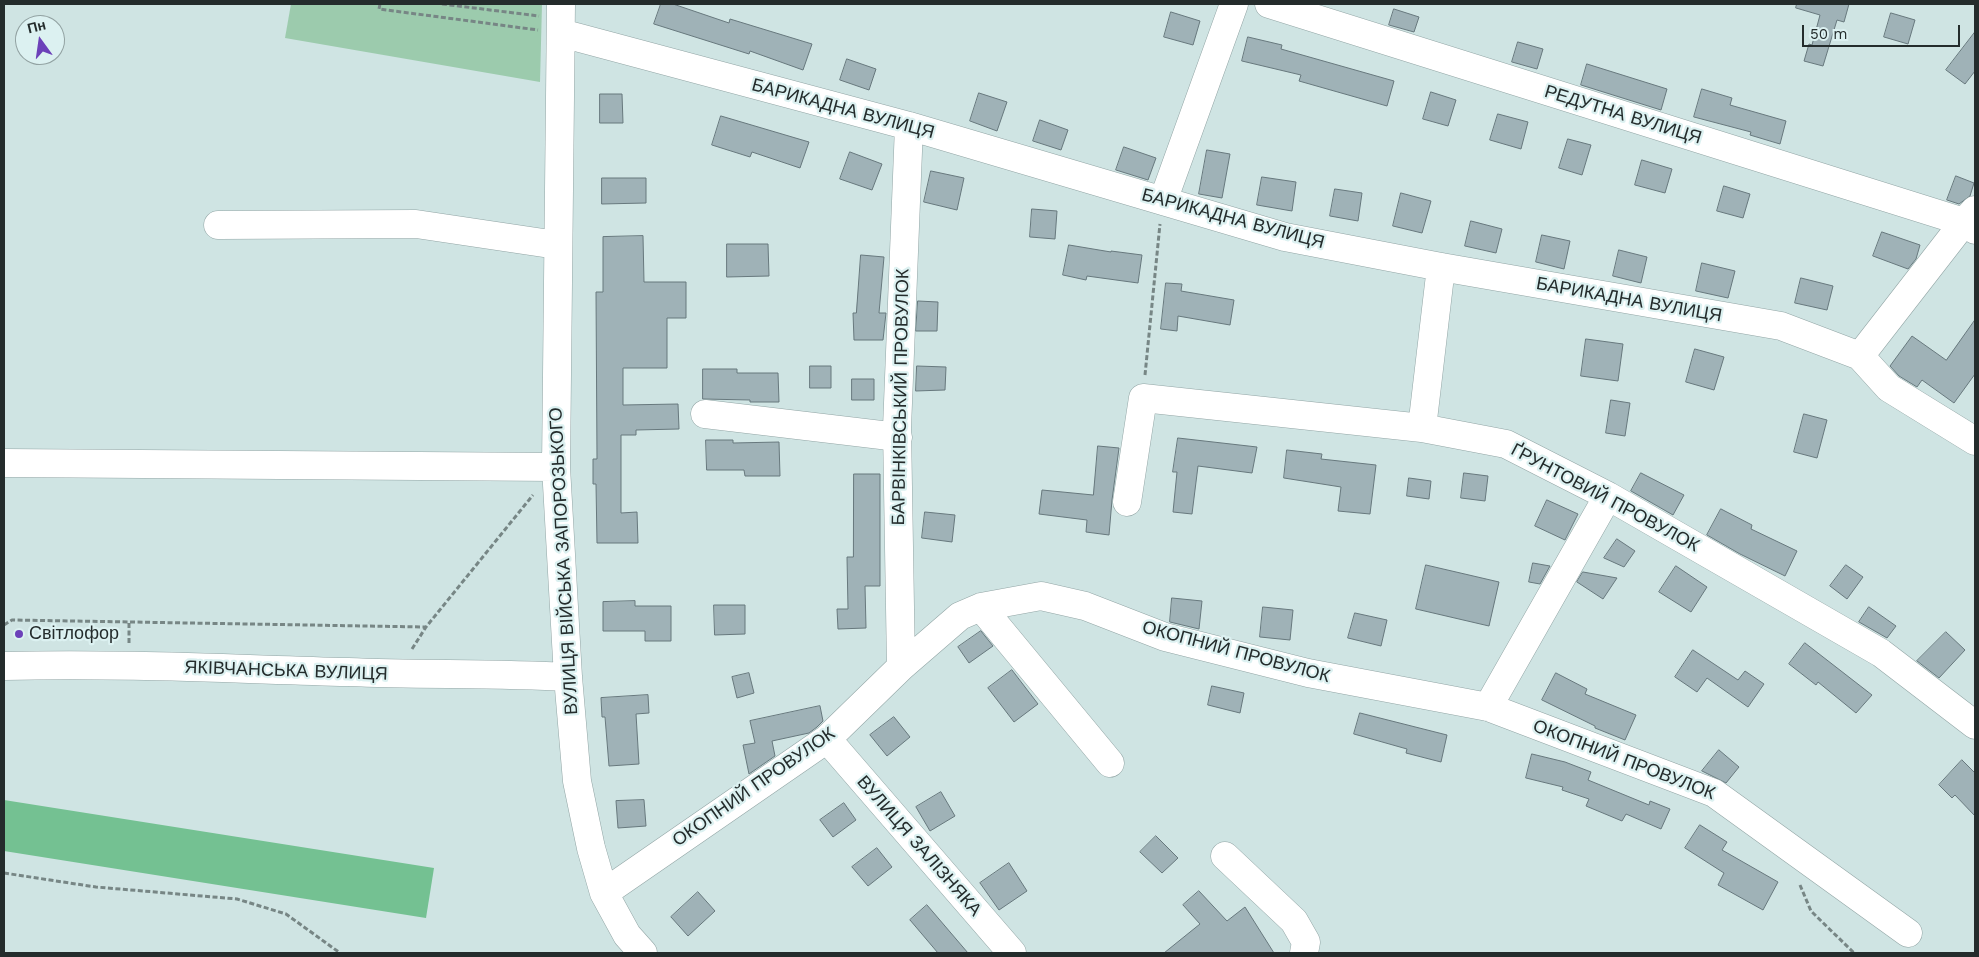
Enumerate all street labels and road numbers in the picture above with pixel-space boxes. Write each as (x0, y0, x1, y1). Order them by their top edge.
street label: БАРИКАДНА ВУЛИЦЯ (749, 74, 937, 144)
street label: РЕДУТНА ВУЛИЦЯ (1542, 81, 1704, 149)
street label: БАРИКАДНА ВУЛИЦЯ (1139, 184, 1327, 254)
street label: БАРВІНКІВСЬКИЙ ПРОВУЛОК (888, 268, 914, 526)
street label: БАРИКАДНА ВУЛИЦЯ (1535, 273, 1723, 327)
street label: ВУЛИЦЯ ВІЙСЬКА ЗАПОРОЗЬКОГО (545, 407, 583, 715)
street label: ҐРУНТОВИЙ ПРОВУЛОК (1507, 439, 1703, 557)
street label: ОКОПНИЙ ПРОВУЛОК (1140, 617, 1332, 687)
street label: ЯКІВЧАНСЬКА ВУЛИЦЯ (184, 657, 388, 685)
street label: ОКОПНИЙ ПРОВУЛОК (1530, 715, 1718, 805)
street label: ОКОПНИЙ ПРОВУЛОК (669, 723, 839, 851)
street label: ВУЛИЦЯ ЗАЛІЗНЯКА (852, 771, 986, 921)

